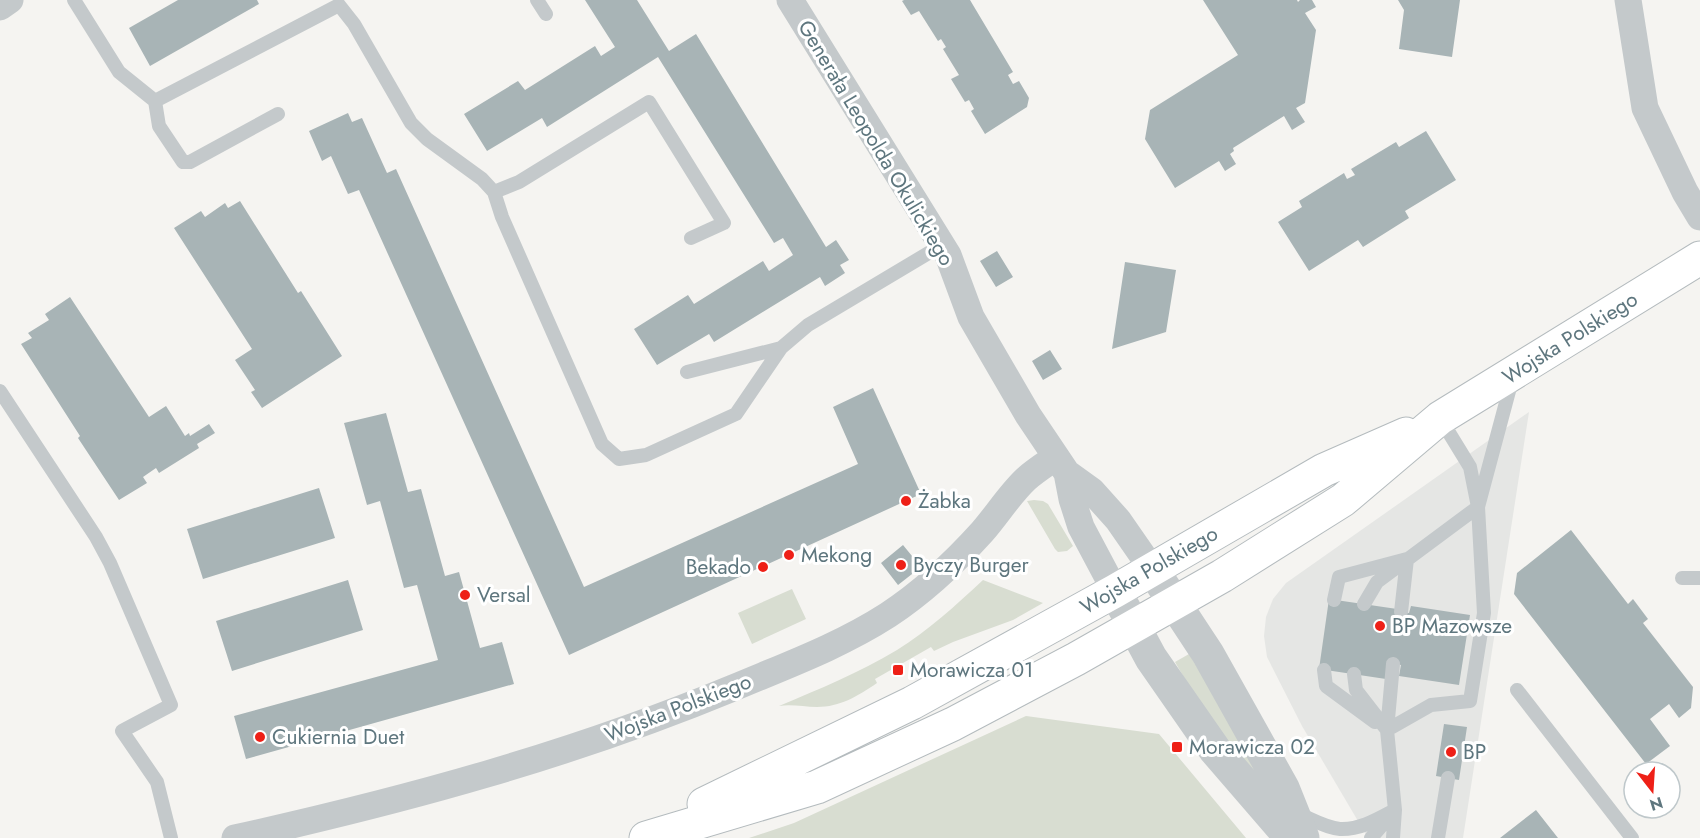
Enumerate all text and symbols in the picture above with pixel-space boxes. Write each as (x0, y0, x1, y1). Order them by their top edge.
street label: Generała Leopolda Okulickiego (791, 15, 961, 271)
street label: Wojska Polskiego (1497, 284, 1643, 392)
place label: Żabka (918, 486, 971, 516)
marker: Żabka (899, 494, 913, 508)
street label: Wojska Polskiego (1075, 518, 1223, 622)
place label: Mekong (801, 540, 872, 570)
marker: Mekong (782, 548, 796, 562)
place label: Byczy Burger (913, 550, 1030, 580)
place label: Bekado (686, 552, 751, 582)
marker: Byczy Burger (894, 558, 908, 572)
marker: Bekado (756, 560, 770, 574)
place label: Versal (477, 580, 531, 610)
marker: Versal (458, 588, 472, 602)
place label: BP Mazowsze (1392, 611, 1512, 641)
marker: BP Mazowsze (1373, 619, 1387, 633)
place label: Morawicza 01 (910, 655, 1034, 685)
marker: Morawicza 01 (891, 663, 905, 677)
street label: Wojska Polskiego (600, 666, 756, 750)
place label: Cukiernia Duet (272, 722, 404, 752)
marker: Cukiernia Duet (253, 730, 267, 744)
place label: Morawicza 02 (1189, 732, 1315, 762)
place label: BP (1463, 737, 1486, 767)
marker: Morawicza 02 (1170, 740, 1184, 754)
marker: BP (1444, 745, 1458, 759)
north arrow (1622, 760, 1682, 820)
text: N (1647, 791, 1666, 817)

